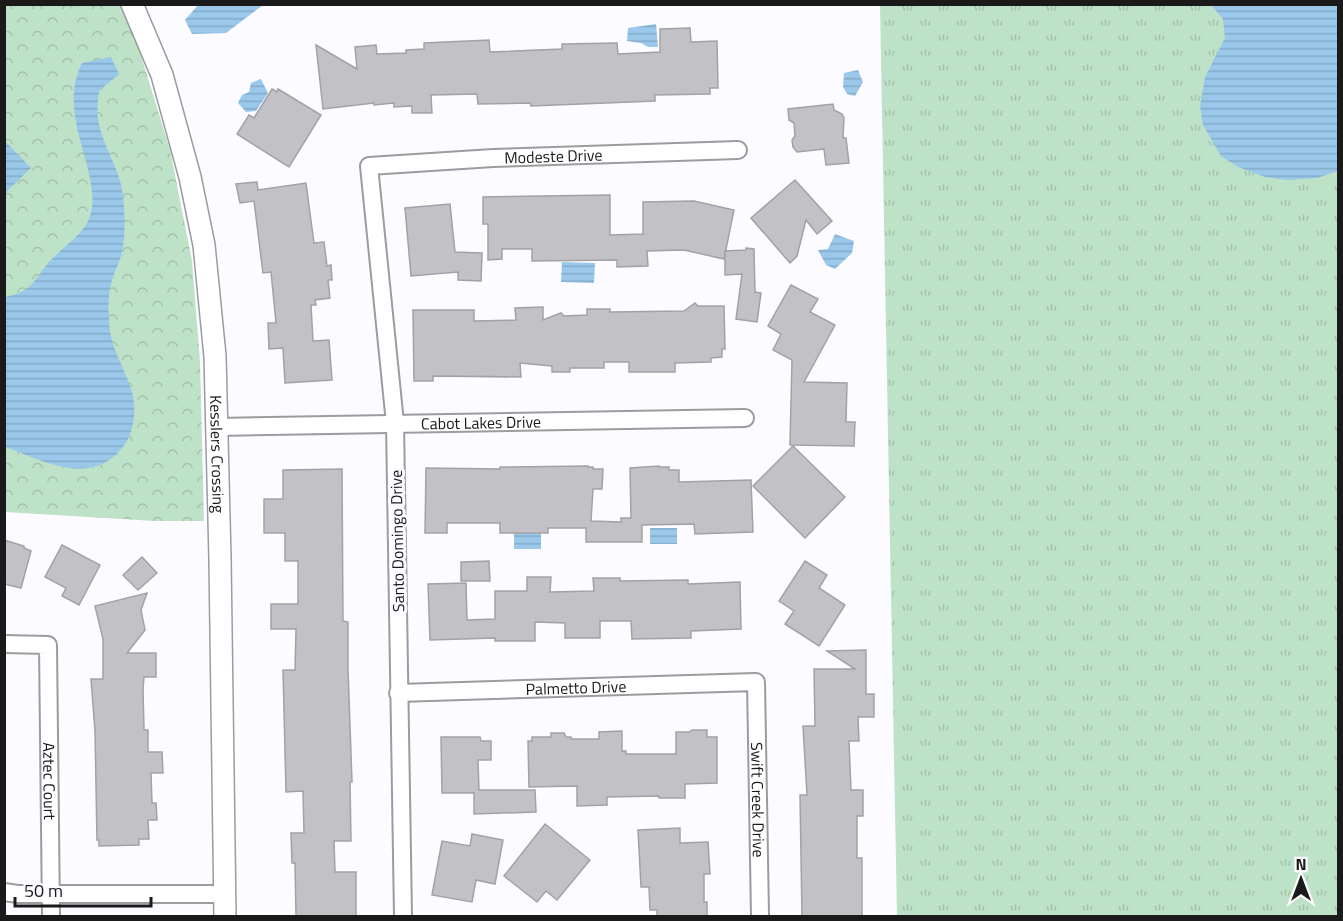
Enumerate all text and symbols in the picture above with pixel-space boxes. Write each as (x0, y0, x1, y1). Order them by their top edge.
street label: Modeste Drive (504, 142, 603, 170)
street label: Kesslers Crossing (204, 395, 231, 513)
street label: Cabot Lakes Drive (421, 409, 541, 436)
street label: Santo Domingo Drive (384, 470, 410, 612)
street label: Palmetto Drive (525, 674, 627, 701)
street label: Aztec Court (37, 742, 62, 820)
street label: Swift Creek Drive (745, 742, 771, 858)
north arrow (1271, 849, 1331, 909)
text: N (1295, 852, 1307, 876)
scale bar (15, 870, 152, 908)
text: 50 m (24, 877, 63, 904)

